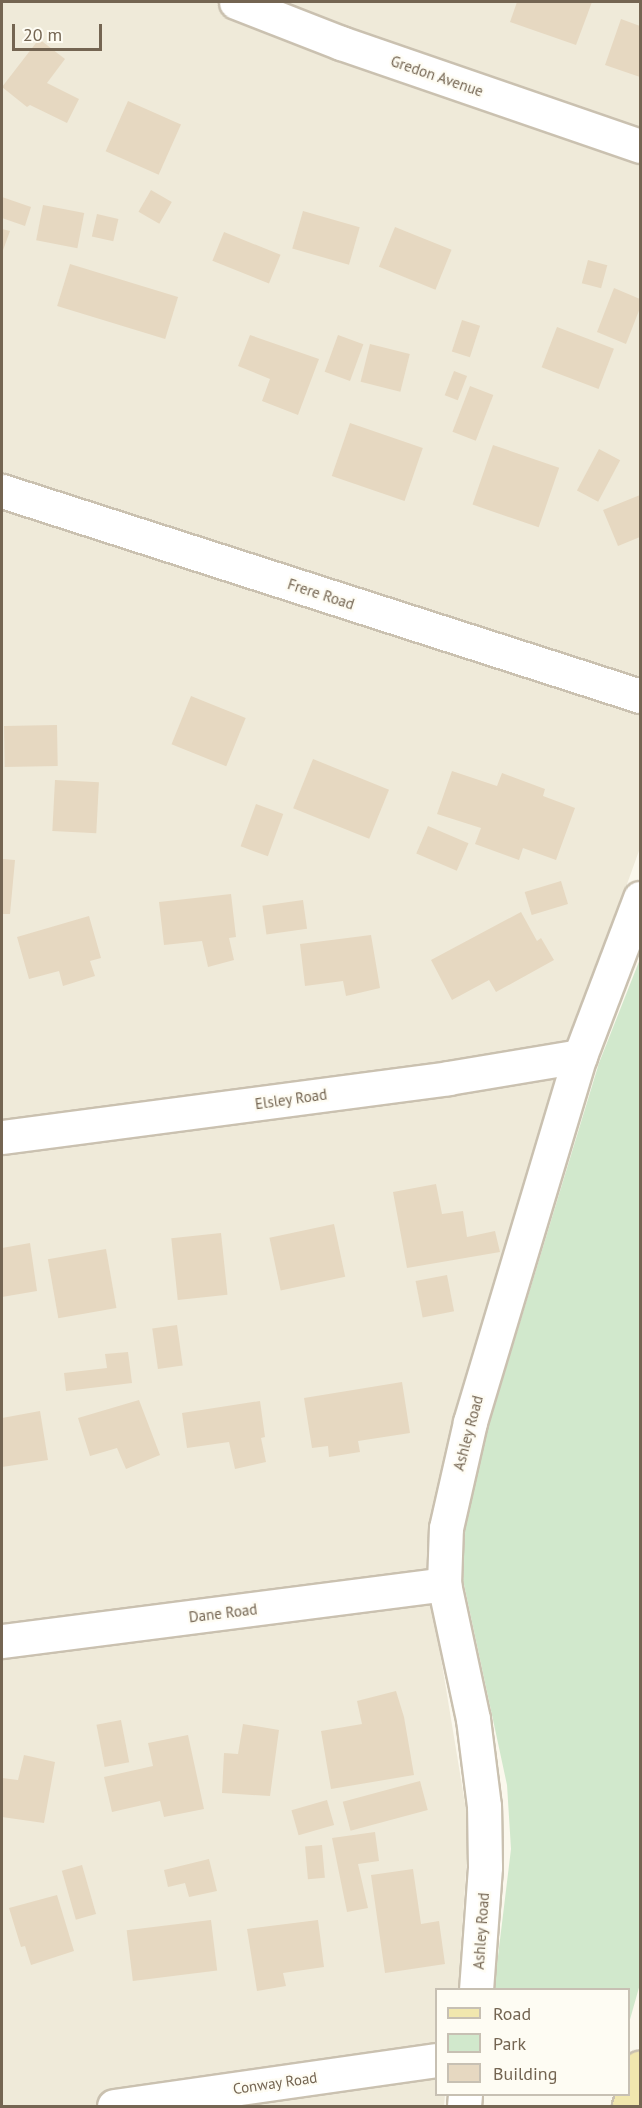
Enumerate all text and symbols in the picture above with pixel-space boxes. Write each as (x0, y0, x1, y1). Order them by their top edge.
scale bar (15, 12, 105, 50)
text: 20 m (23, 23, 62, 46)
street label: Gredon Avenue (388, 52, 486, 100)
street label: Frere Road (285, 575, 357, 613)
street label: Elsley Road (254, 1085, 328, 1113)
street label: Ashley Road (449, 1393, 487, 1473)
street label: Dane Road (188, 1600, 258, 1626)
street label: Ashley Road (469, 1892, 493, 1970)
legend (435, 1988, 630, 2096)
text: Road (493, 2002, 531, 2025)
text: Park (493, 2032, 526, 2055)
text: Building (493, 2062, 557, 2085)
street label: Conway Road (231, 2068, 319, 2098)

